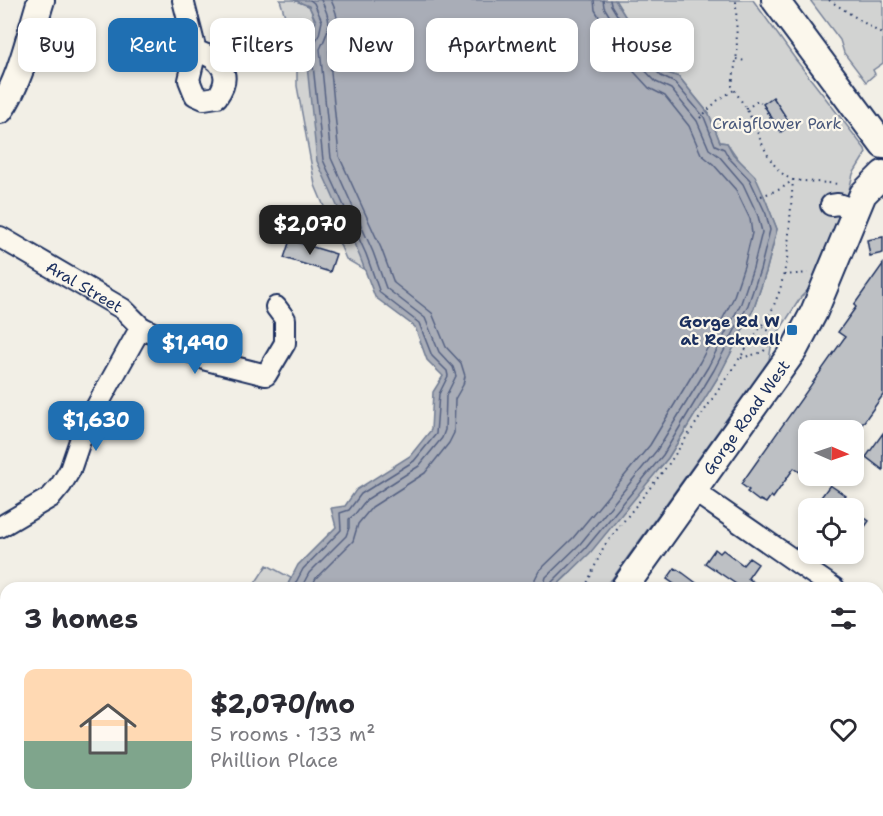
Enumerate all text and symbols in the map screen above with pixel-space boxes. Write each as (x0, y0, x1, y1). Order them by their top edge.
chip: Buy (18, 18, 96, 72)
chip: Rent (108, 18, 198, 72)
chip: Filters (210, 18, 315, 72)
chip: New (327, 18, 414, 72)
chip: Apartment (426, 18, 578, 72)
chip: House (590, 18, 694, 72)
park label: Craigflower Park (712, 113, 842, 134)
pin: $2,070 (261, 205, 359, 256)
text: $2,070 (273, 211, 347, 237)
street label: Aral Street (42, 256, 127, 317)
place label: Gorge Rd W at Rockwell (679, 311, 780, 350)
marker: Gorge Rd W at Rockwell (785, 323, 799, 337)
pin: $1,490 (146, 324, 244, 375)
text: $1,490 (162, 330, 228, 356)
street label: Gorge Road West (698, 355, 794, 479)
pin: $1,630 (47, 401, 145, 452)
text: $1,630 (62, 407, 130, 433)
north arrow (798, 420, 864, 486)
map controls (798, 420, 864, 564)
button: locate (798, 498, 864, 564)
text: 3 homes (24, 601, 138, 636)
icon: filters (827, 602, 860, 635)
text: $2,070/mo (210, 686, 355, 721)
icon: home (72, 693, 144, 765)
icon: heart (827, 713, 860, 746)
text: 5 rooms · 133 m² (210, 721, 375, 747)
text: Phillion Place (210, 747, 338, 773)

